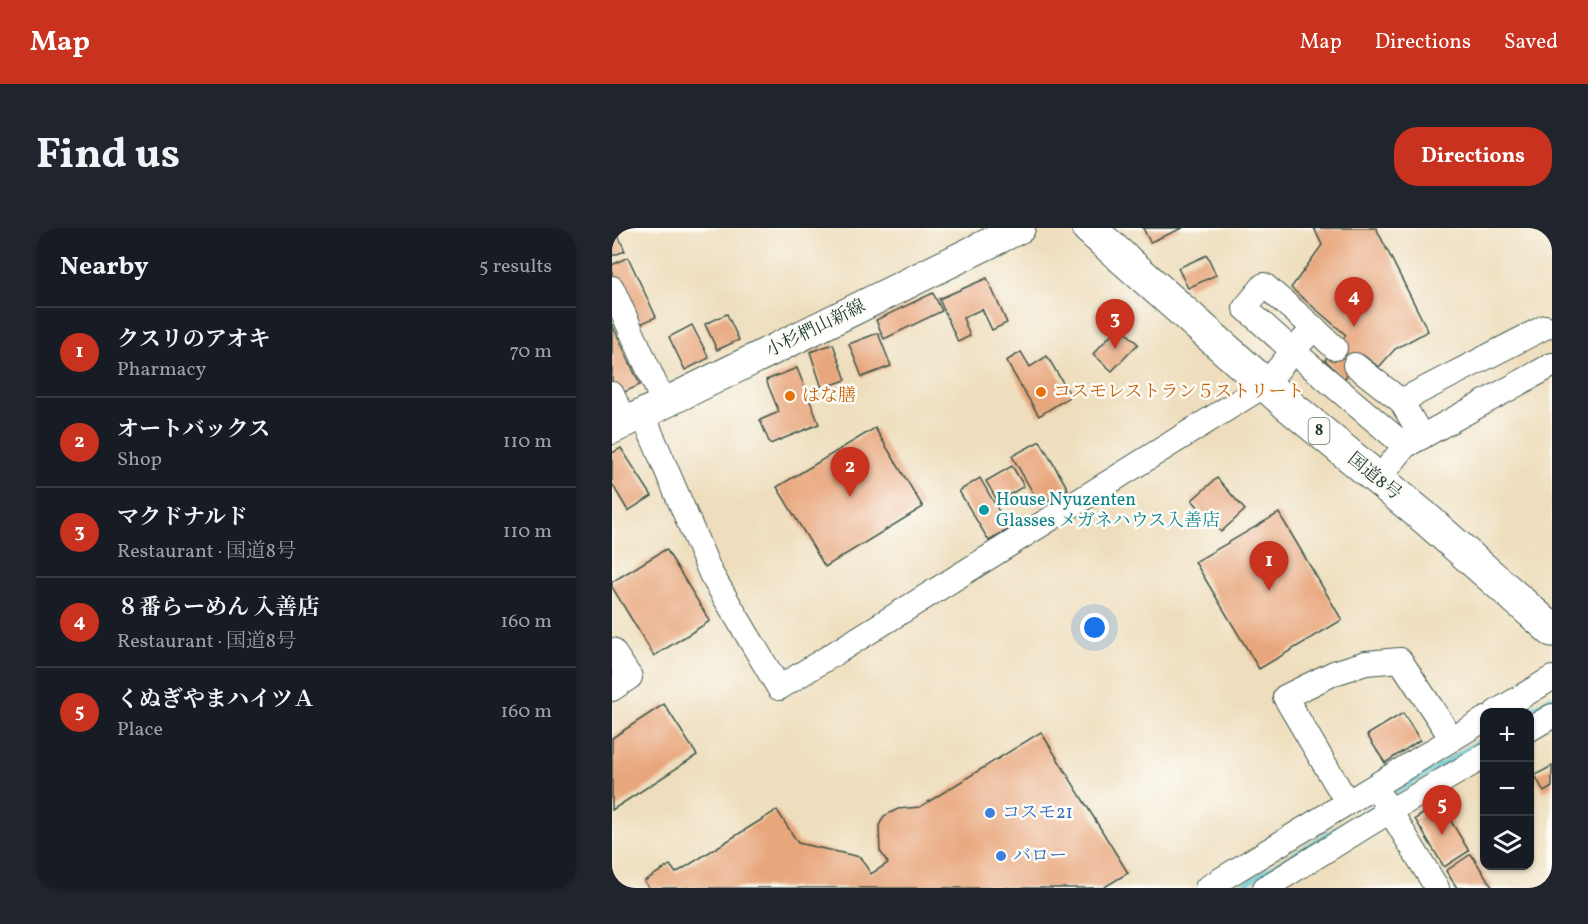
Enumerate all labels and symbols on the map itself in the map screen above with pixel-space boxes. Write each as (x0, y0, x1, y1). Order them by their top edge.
pin: 4 (1334, 278, 1374, 327)
street label: 小杉椚山新線 (762, 294, 870, 364)
pin: 3 (1096, 300, 1134, 349)
place label: コスモレストラン５ストリート (1053, 380, 1304, 405)
place label: はな膳 (802, 384, 856, 409)
marker: コスモレストラン５ストリート (1034, 385, 1048, 399)
marker: はな膳 (783, 389, 797, 403)
road number: 8 (1308, 418, 1330, 444)
street label: 国道8号 (1342, 447, 1406, 507)
pin: 2 (830, 448, 870, 497)
place label: House Nyuzenten Glasses メガネハウス入善店 (996, 488, 1220, 534)
marker: House Nyuzenten Glasses メガネハウス入善店 (977, 503, 991, 517)
pin: 1 (1250, 542, 1288, 591)
your location (1080, 613, 1109, 642)
pin: 5 (1422, 786, 1462, 835)
place label: コスモ21 (1002, 801, 1073, 826)
marker: コスモ21 (983, 806, 997, 820)
place label: バロー (1013, 844, 1067, 869)
marker: バロー (994, 849, 1008, 863)

